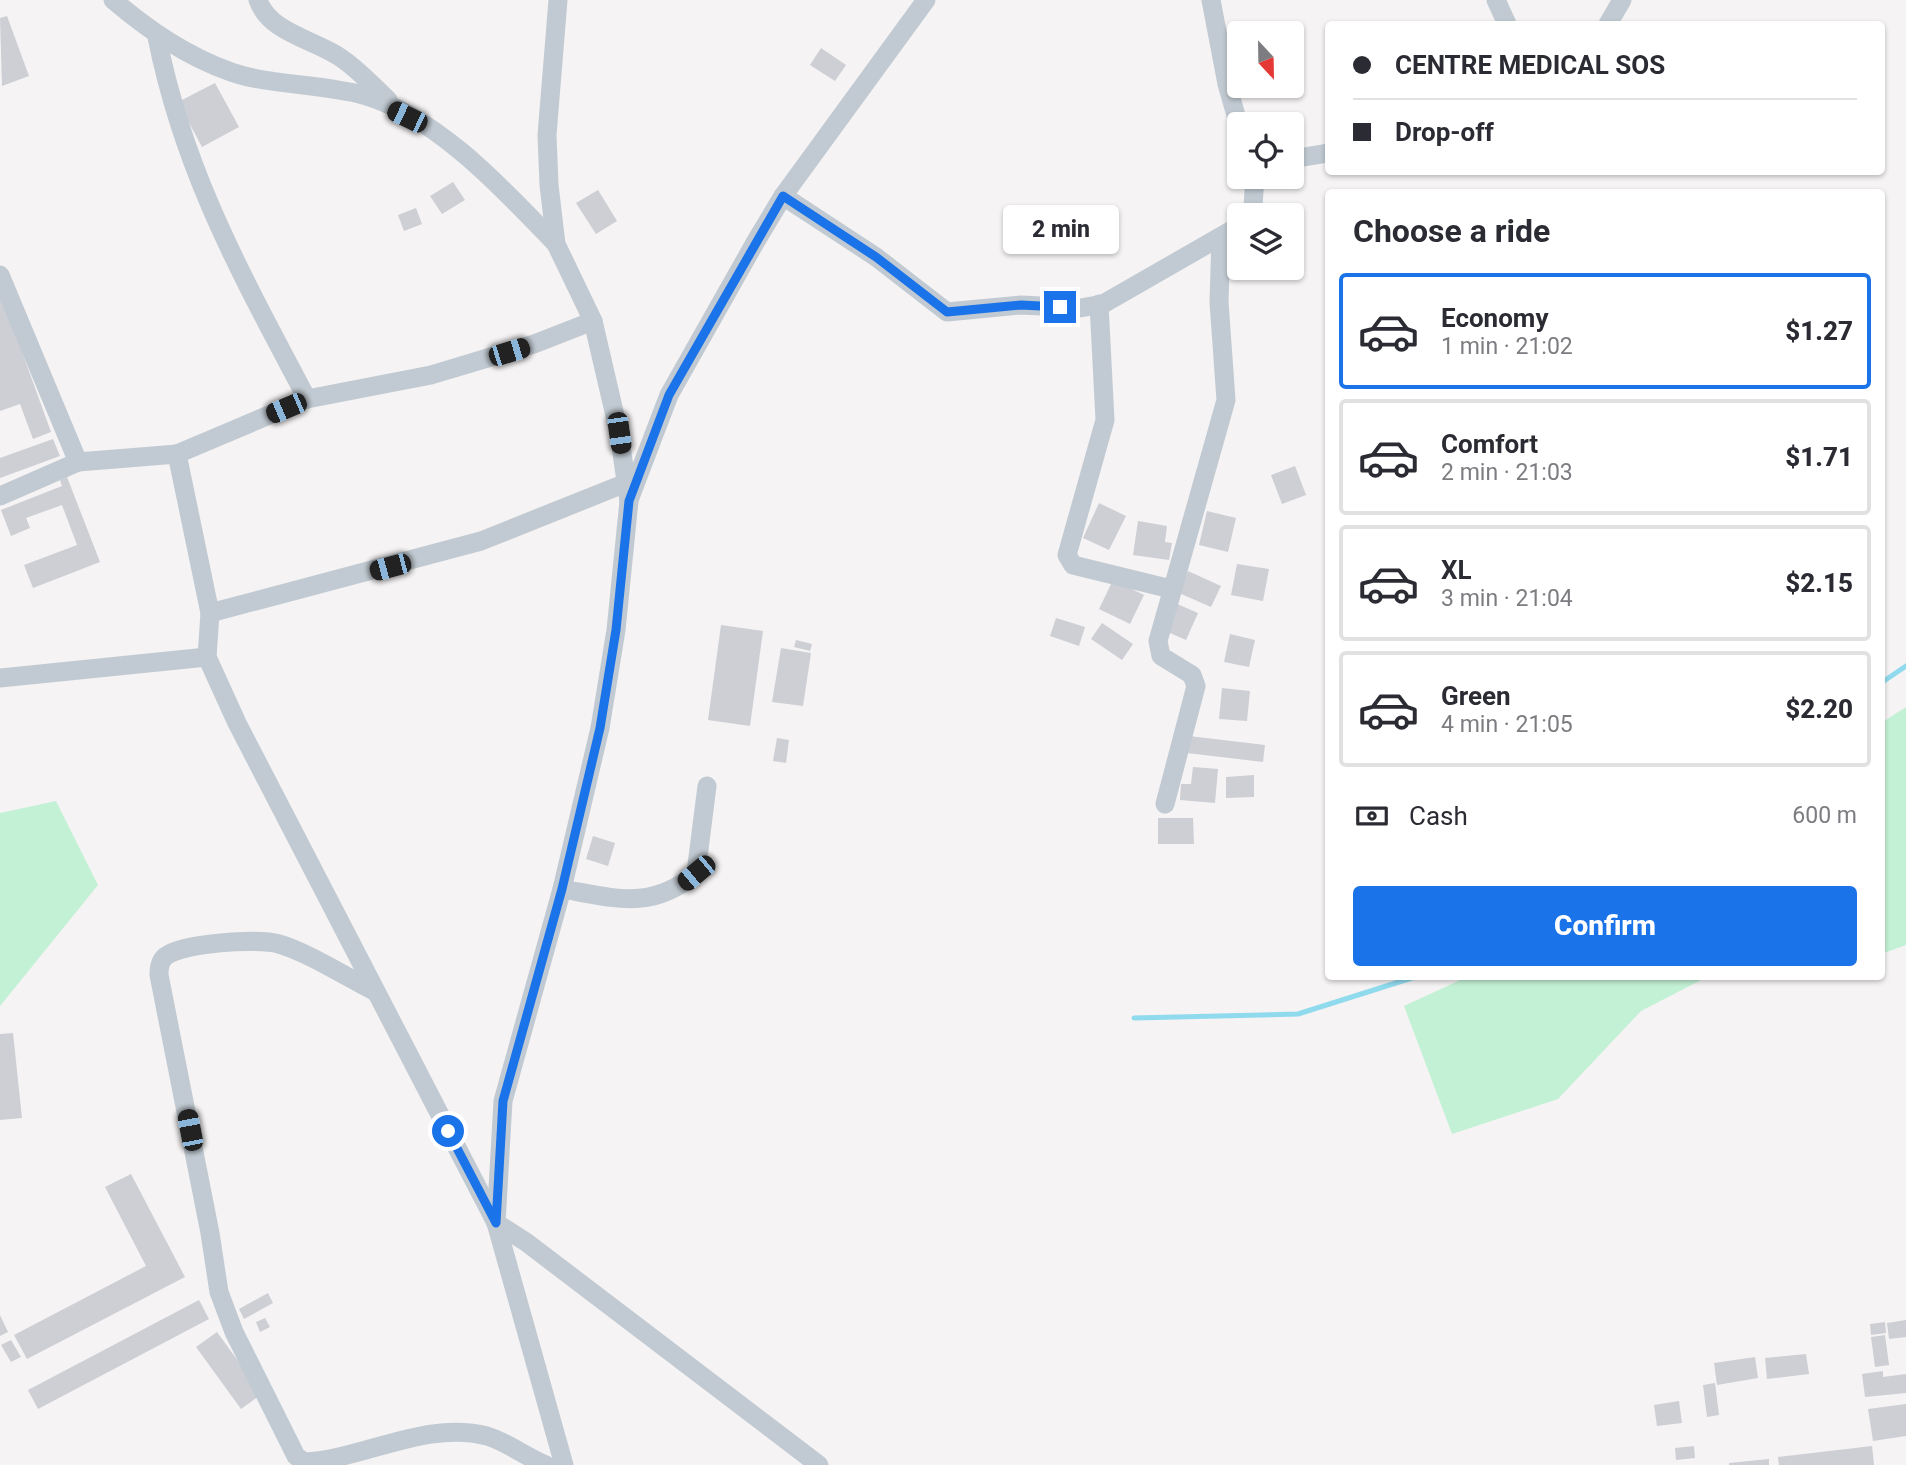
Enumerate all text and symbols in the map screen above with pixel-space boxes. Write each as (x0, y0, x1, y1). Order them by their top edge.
north arrow (1227, 21, 1304, 98)
map controls (1227, 21, 1304, 280)
text: CENTRE MEDICAL SOS (1395, 50, 1665, 80)
car (384, 98, 431, 136)
button: locate (1227, 112, 1304, 189)
text: Drop-off (1395, 117, 1494, 147)
button: layers (1227, 203, 1304, 280)
callout: 2 min (1002, 205, 1118, 254)
text: Choose a ride (1353, 212, 1550, 250)
text: 2 min (1032, 216, 1090, 243)
route end (1044, 291, 1076, 323)
icon: car (1357, 300, 1420, 363)
text: Economy (1441, 303, 1548, 333)
text: $1.27 (1785, 316, 1853, 346)
text: 1 min · 21:02 (1441, 333, 1573, 360)
car (486, 336, 533, 368)
car (263, 390, 310, 426)
car (606, 411, 633, 455)
icon: car (1357, 426, 1420, 489)
text: Comfort (1441, 429, 1538, 459)
text: $1.71 (1785, 442, 1853, 472)
text: 2 min · 21:03 (1441, 459, 1573, 486)
car (367, 551, 414, 583)
icon: car (1357, 552, 1420, 615)
text: XL (1441, 555, 1472, 585)
text: $2.15 (1785, 568, 1853, 598)
text: 3 min · 21:04 (1441, 585, 1573, 612)
icon: car (1357, 678, 1420, 741)
text: Green (1441, 681, 1511, 711)
text: $2.20 (1785, 694, 1853, 724)
text: 4 min · 21:05 (1441, 711, 1573, 738)
icon: cash (1353, 797, 1391, 835)
text: Cash (1409, 801, 1468, 831)
text: 600 m (1792, 802, 1857, 829)
car (674, 851, 719, 895)
button: Confirm (1353, 886, 1857, 966)
car (176, 1107, 205, 1153)
route start (432, 1115, 464, 1147)

